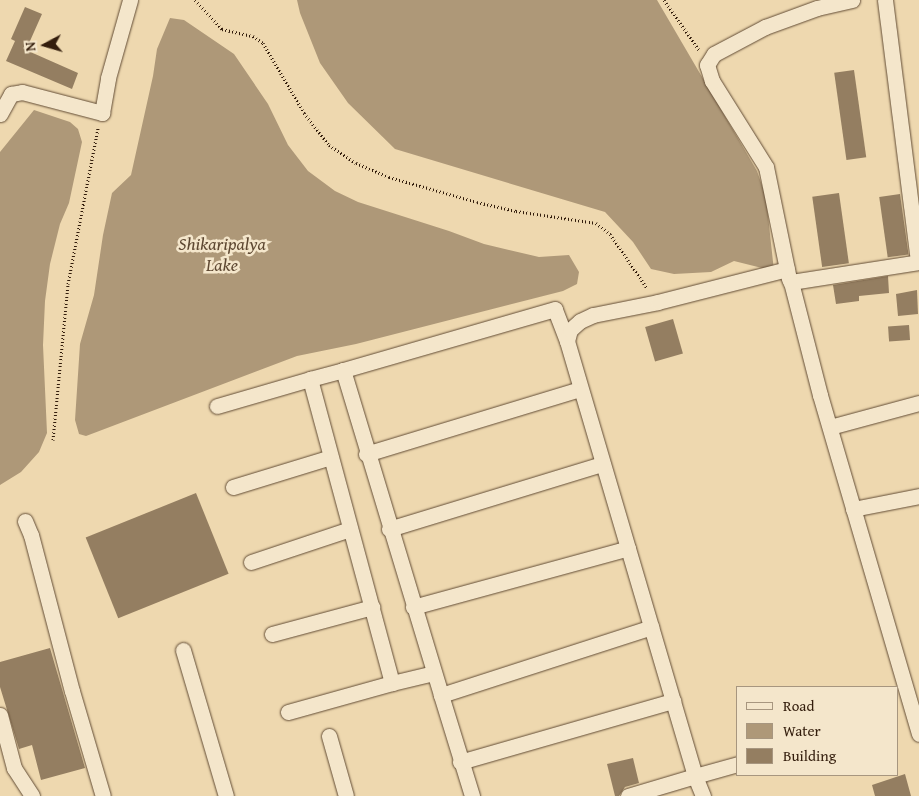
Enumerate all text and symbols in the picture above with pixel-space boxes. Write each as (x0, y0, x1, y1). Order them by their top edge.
north arrow (20, 20, 70, 70)
text: N (20, 41, 41, 52)
water label: Shikaripalya Lake (178, 234, 266, 276)
legend (736, 686, 899, 776)
text: Road (783, 695, 814, 716)
text: Water (783, 720, 821, 741)
text: Building (783, 745, 836, 766)

